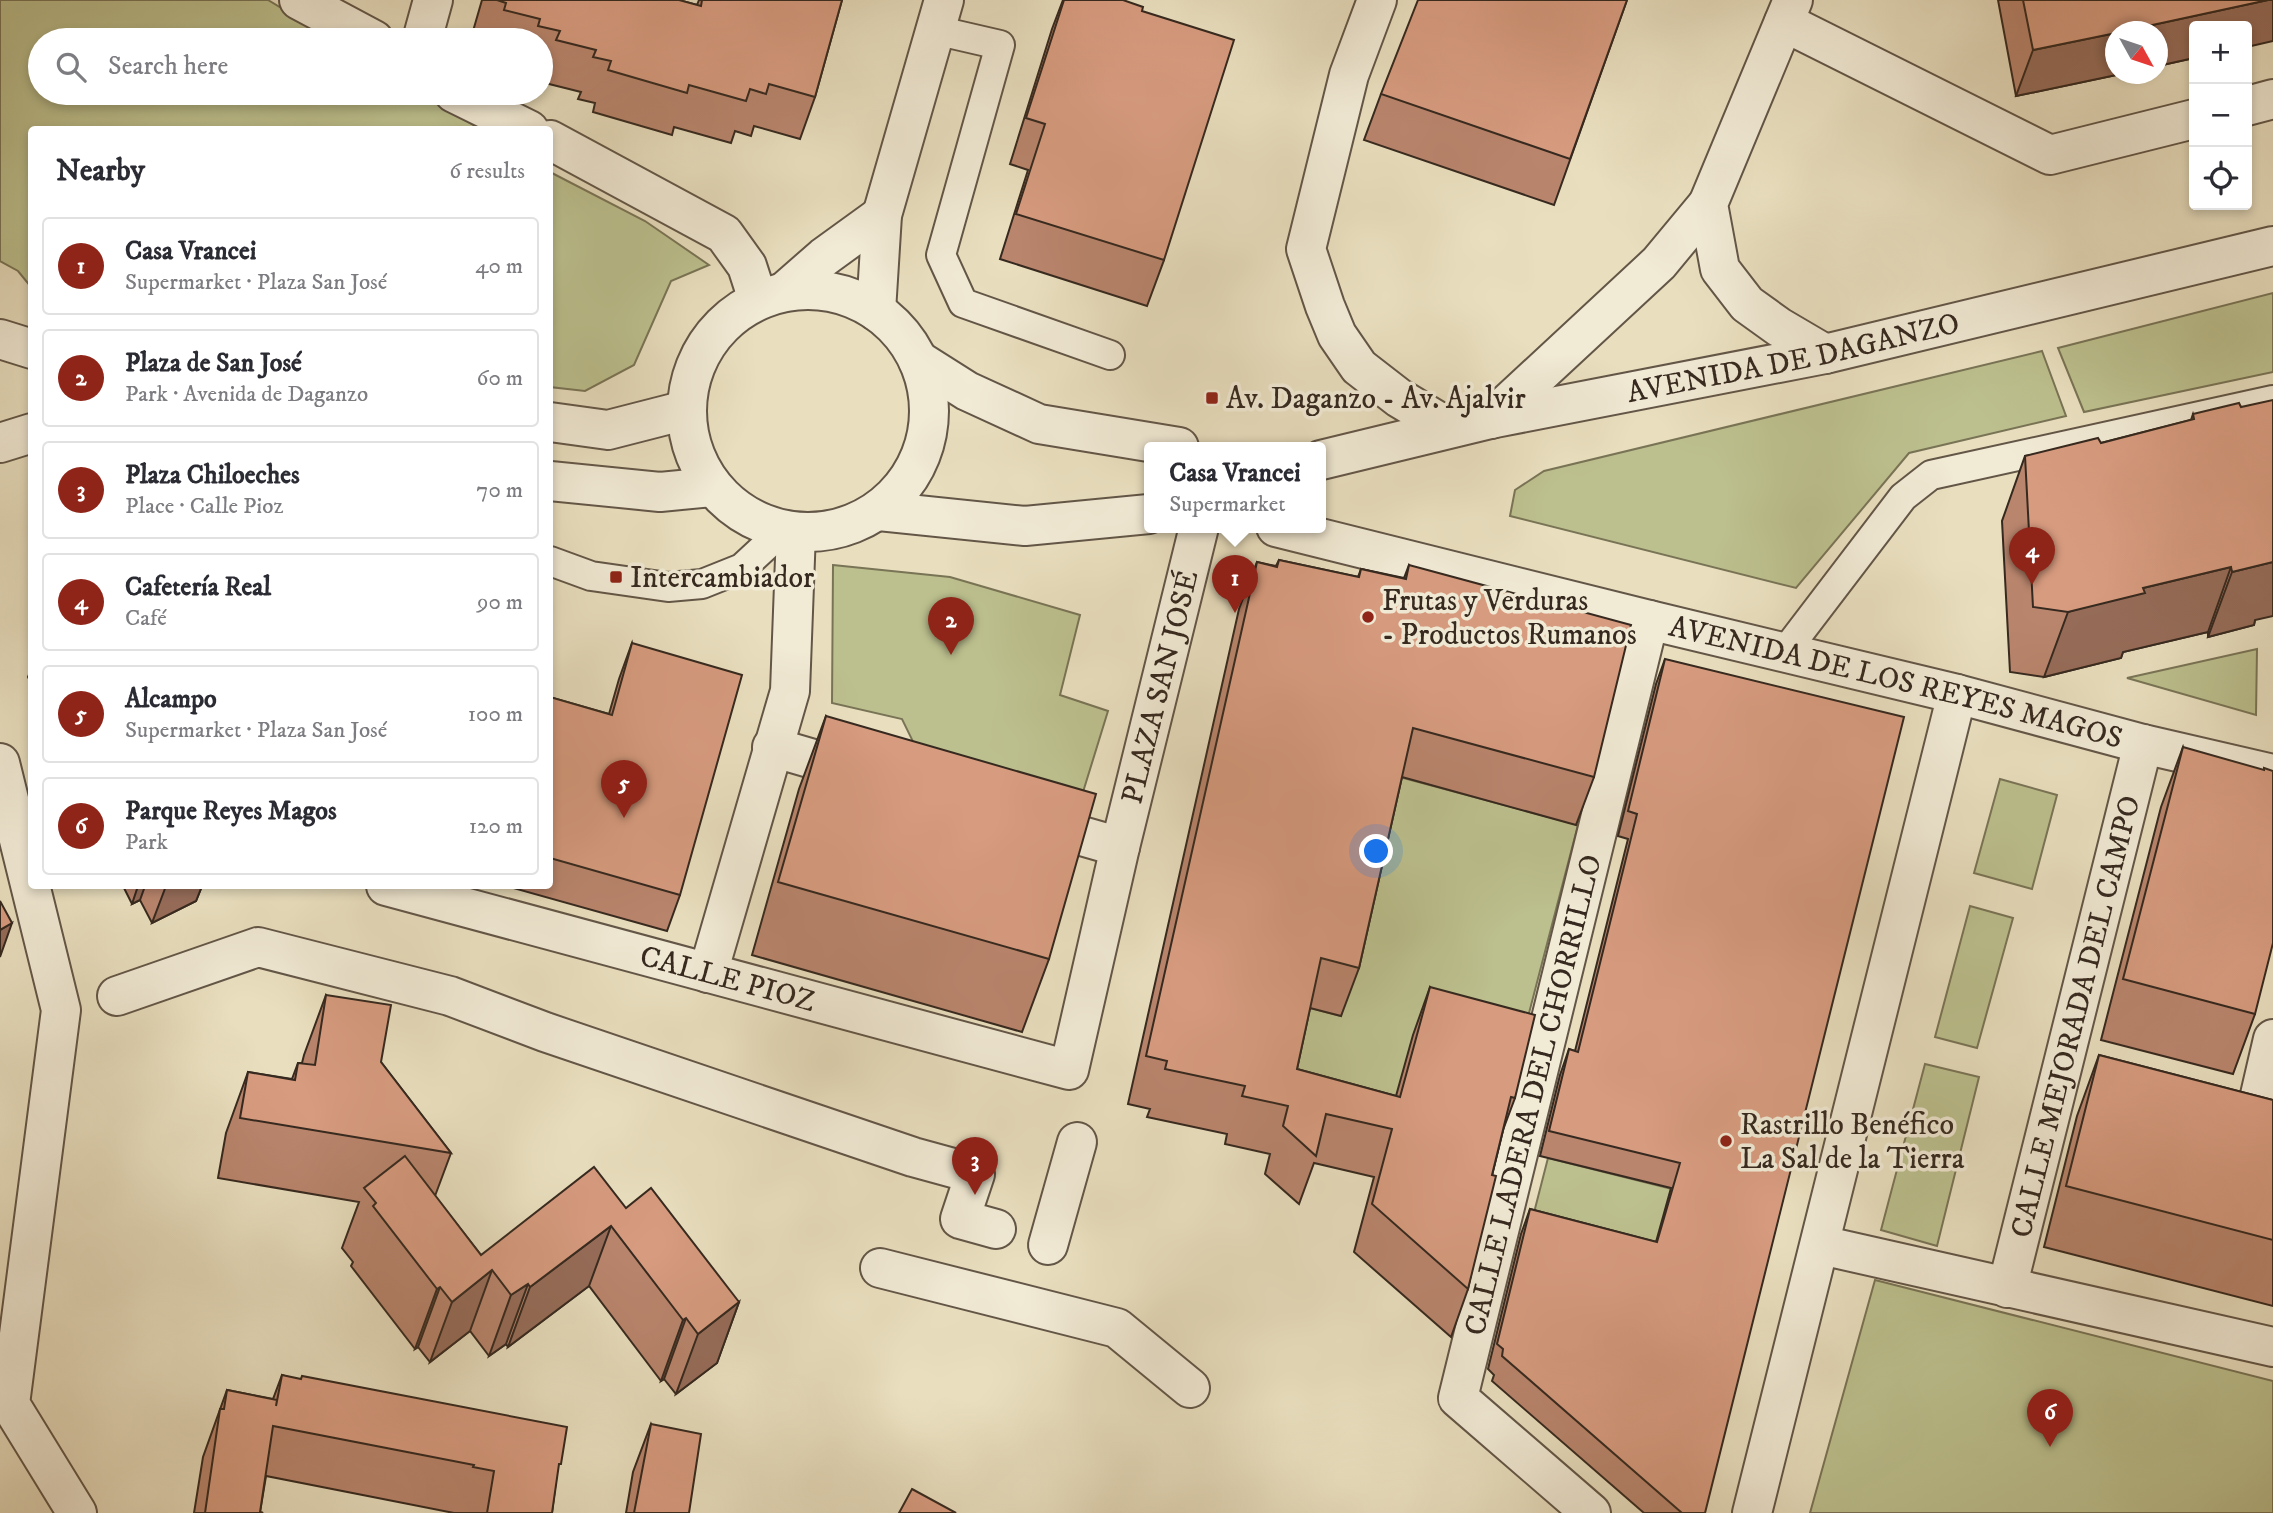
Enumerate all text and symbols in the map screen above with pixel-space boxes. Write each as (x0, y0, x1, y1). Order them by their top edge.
north arrow (2105, 21, 2168, 84)
map controls (2189, 21, 2252, 210)
button: + (2189, 21, 2252, 84)
search box (28, 28, 553, 105)
icon: search (52, 48, 90, 86)
text: Search here (108, 50, 228, 83)
button: − (2189, 84, 2252, 147)
button: locate (2189, 147, 2252, 210)
text: Nearby (56, 153, 145, 190)
text: 6 results (449, 157, 525, 186)
text: Casa Vrancei (125, 235, 257, 268)
text: 1 (77, 252, 85, 281)
text: 40 m (475, 252, 523, 281)
text: Supermarket · Plaza San José (125, 268, 387, 297)
street label: AVENIDA DE DAGANZO (1624, 305, 1963, 412)
text: Plaza de San José (125, 347, 302, 380)
text: 2 (75, 364, 87, 393)
text: 60 m (476, 364, 523, 393)
text: Park · Avenida de Daganzo (125, 380, 368, 409)
place label: Av. Daganzo - Av. Ajalvir (1226, 381, 1526, 418)
marker: Av. Daganzo - Av. Ajalvir (1204, 390, 1220, 406)
popup (1144, 442, 1326, 533)
text: Casa Vrancei (1169, 457, 1301, 490)
text: Plaza Chiloeches (125, 459, 300, 492)
text: 3 (77, 476, 85, 505)
text: 70 m (476, 476, 523, 505)
text: Supermarket (1169, 490, 1286, 519)
text: Place · Calle Pioz (125, 492, 283, 521)
pin: 4 (2009, 527, 2055, 585)
pin: 1 (1212, 555, 1258, 613)
place label: Intercambiador (630, 560, 814, 597)
street label: PLAZA SAN JOSÉ (1114, 566, 1208, 808)
marker: Intercambiador (608, 569, 624, 585)
text: Cafetería Real (125, 571, 271, 604)
place label: Frutas y Verduras - Productos Rumanos (1382, 583, 1637, 654)
text: 4 (74, 588, 88, 617)
text: 90 m (477, 588, 523, 617)
pin: 2 (928, 597, 974, 655)
text: Café (125, 604, 167, 633)
marker: Frutas y Verduras - Productos Rumanos (1360, 609, 1376, 625)
street label: AVENIDA DE LOS REYES MAGOS (1665, 609, 2126, 758)
text: Alcampo (125, 683, 217, 716)
text: 5 (75, 700, 87, 729)
text: 100 m (468, 700, 523, 729)
text: Supermarket · Plaza San José (125, 716, 387, 745)
pin: 5 (601, 760, 647, 818)
street label: CALLE MEJORADA DEL CAMPO (2003, 792, 2149, 1242)
text: Parque Reyes Magos (125, 795, 337, 828)
text: 6 (75, 812, 87, 841)
text: 120 m (469, 812, 523, 841)
text: Park (125, 828, 168, 857)
your location (1359, 834, 1393, 868)
street label: CALLE LADERA DEL CHORRILLO (1457, 851, 1611, 1339)
street label: CALLE PIOZ (636, 938, 819, 1021)
place label: Rastrillo Benéfico La Sal de la Tierra (1740, 1107, 1965, 1178)
marker: Rastrillo Benéfico La Sal de la Tierra (1718, 1133, 1734, 1149)
pin: 3 (952, 1137, 998, 1195)
pin: 6 (2027, 1389, 2073, 1447)

